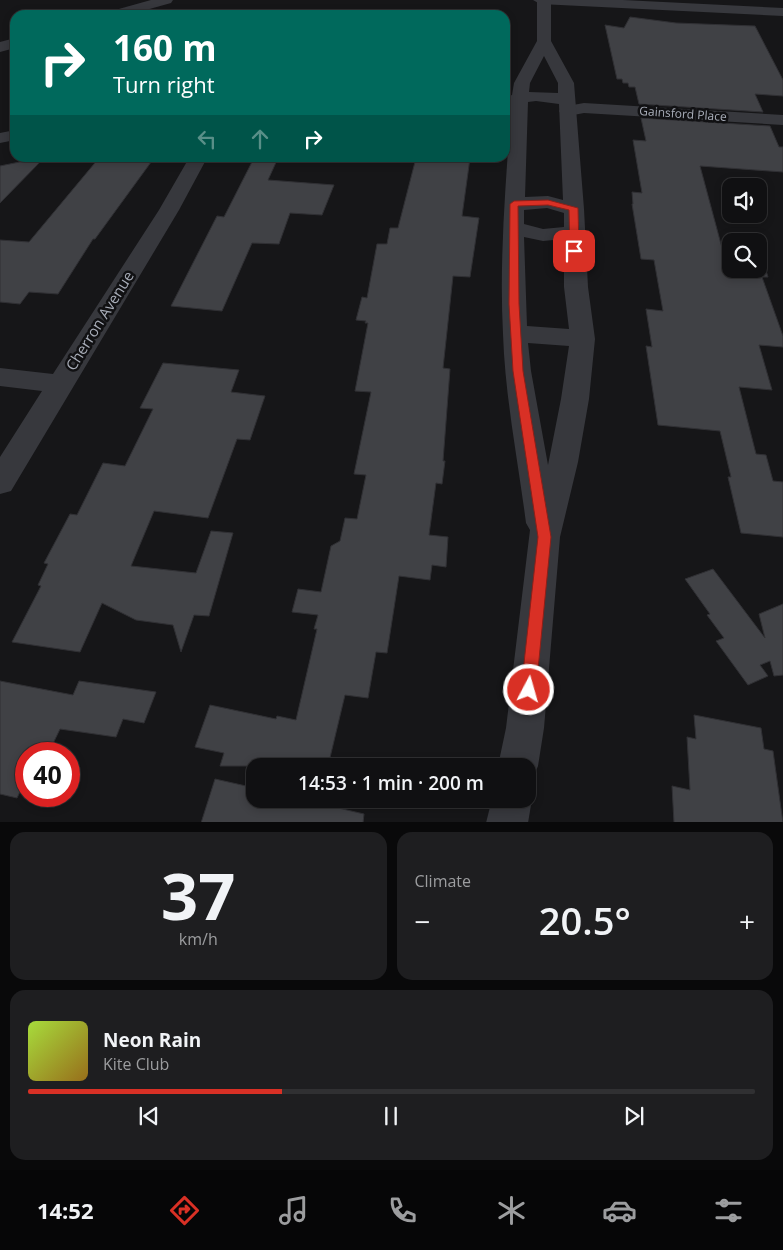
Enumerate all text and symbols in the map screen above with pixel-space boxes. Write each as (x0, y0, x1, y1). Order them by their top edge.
text: 160 m (113, 24, 217, 71)
icon: right (30, 30, 95, 95)
text: Turn right (113, 69, 215, 99)
street label: Gainsford Place (639, 102, 728, 125)
icon: left (193, 125, 221, 153)
icon: ahead (246, 125, 274, 153)
icon: right (299, 125, 327, 153)
map controls (722, 178, 767, 278)
button: sound (722, 178, 767, 223)
pin (553, 230, 595, 272)
button: search (722, 233, 767, 278)
icon: arrive (560, 237, 588, 265)
street label: Cherron Avenue (61, 267, 138, 374)
position arrow (502, 663, 554, 715)
speed limit sign: 40 (15, 742, 80, 807)
text: 14:53 · 1 min · 200 m (298, 770, 484, 796)
text: 37 (161, 851, 235, 939)
text: Climate (415, 870, 471, 892)
text: 20.5° (539, 894, 631, 946)
text: − (415, 902, 431, 940)
text: + (739, 902, 755, 940)
text: km/h (179, 928, 218, 950)
text: Neon Rain (103, 1027, 201, 1053)
text: Kite Club (103, 1053, 169, 1075)
icon: previous (135, 1102, 163, 1130)
icon: pause (377, 1102, 405, 1130)
icon: next (620, 1102, 648, 1130)
icon: directions (167, 1193, 202, 1228)
icon: music (276, 1193, 311, 1228)
icon: phone (385, 1193, 420, 1228)
icon: climate (494, 1193, 529, 1228)
icon: car (602, 1193, 637, 1228)
icon: filters (711, 1193, 746, 1228)
text: 14:52 (37, 1195, 93, 1225)

